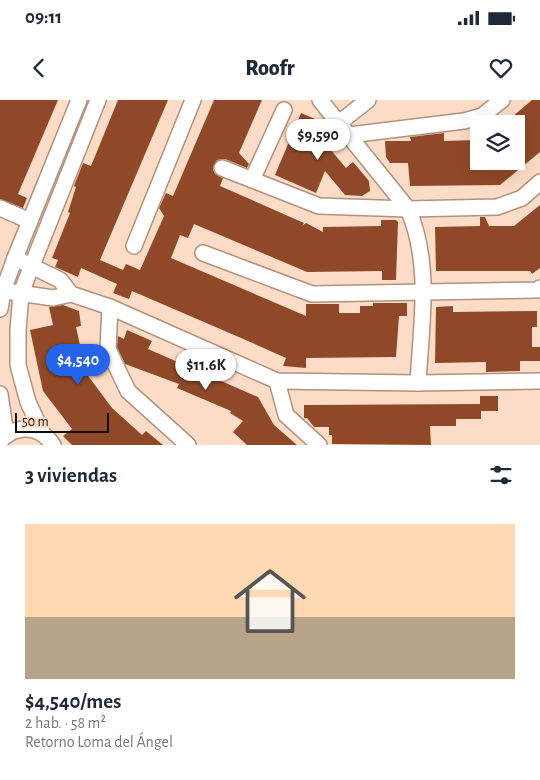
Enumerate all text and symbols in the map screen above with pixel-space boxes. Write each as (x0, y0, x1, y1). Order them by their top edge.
text: 09:11 (25, 8, 62, 27)
icon: back (25, 54, 53, 82)
icon: heart (487, 54, 515, 82)
text: Roofr (245, 57, 295, 79)
map controls (470, 115, 525, 170)
button: layers (470, 115, 525, 170)
pin: $9,590 (277, 118, 359, 161)
text: $9,590 (297, 127, 339, 143)
pin: $4,540 (37, 344, 119, 386)
pin: $11.6K (165, 348, 247, 391)
text: $4,540 (57, 352, 99, 368)
text: $11.6K (186, 357, 226, 373)
scale bar (15, 410, 109, 433)
text: 50 m (22, 415, 49, 429)
icon: filters (487, 461, 515, 489)
text: 3 viviendas (25, 465, 117, 486)
icon: home (225, 556, 315, 646)
text: $4,540/mes (25, 691, 121, 712)
text: 2 hab. · 58 m² (25, 715, 106, 731)
text: Retorno Loma del Ángel (25, 734, 173, 750)

